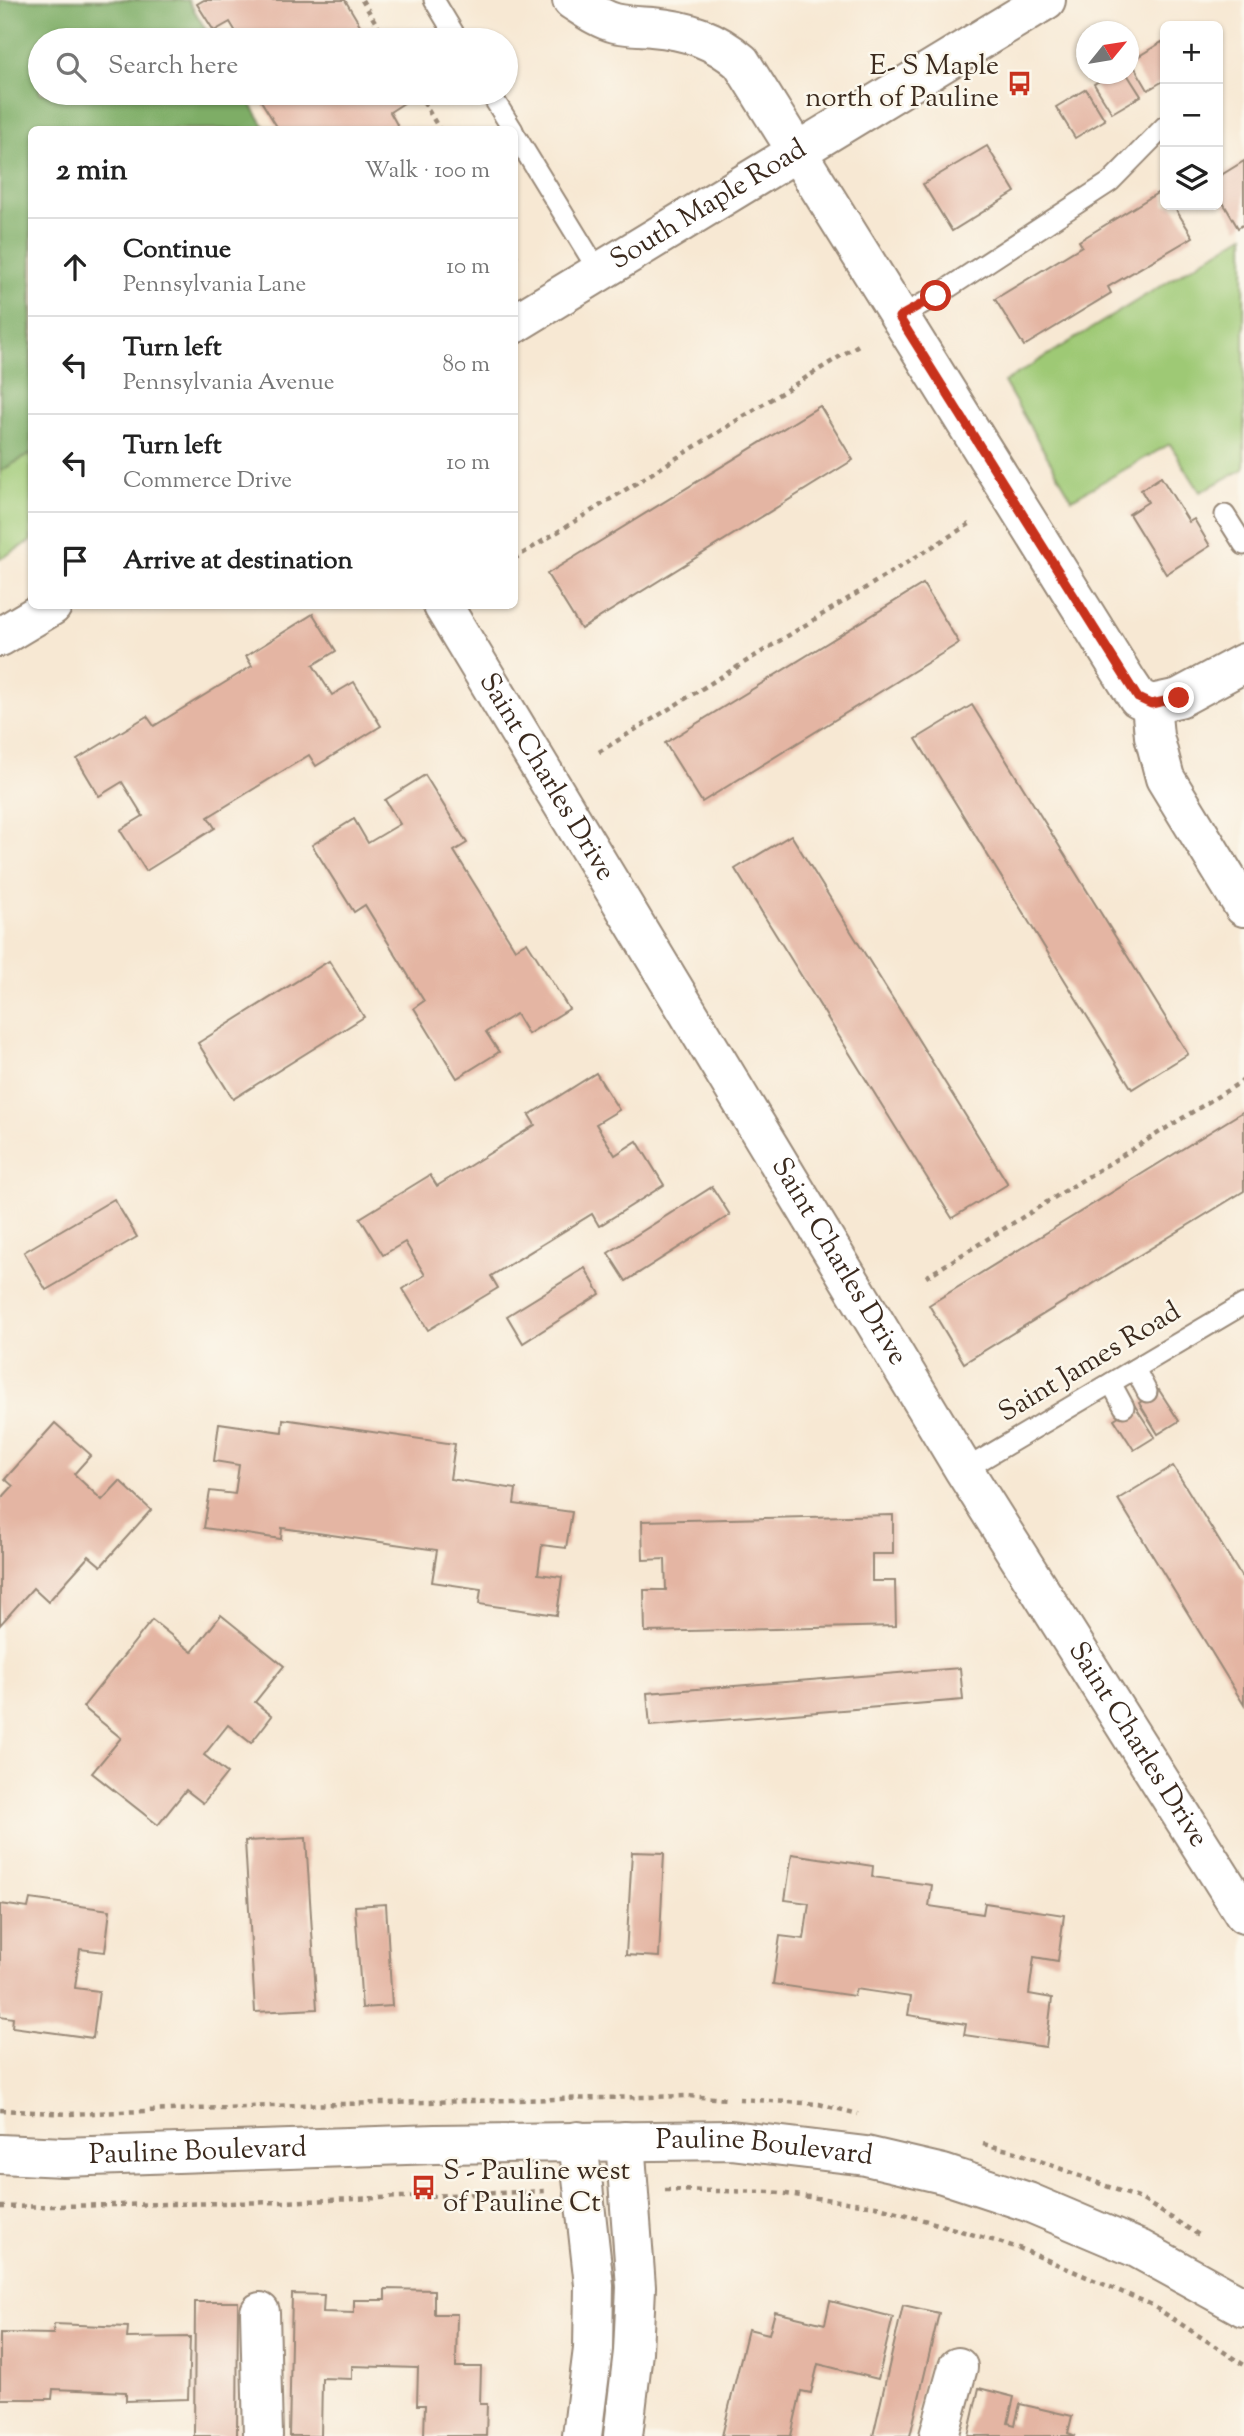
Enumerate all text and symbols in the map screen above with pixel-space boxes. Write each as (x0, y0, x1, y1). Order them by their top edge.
north arrow (1076, 21, 1139, 84)
map controls (1160, 21, 1223, 210)
button: + (1160, 21, 1223, 84)
search box (28, 28, 518, 105)
place label: E- S Maple north of Pauline (805, 47, 999, 119)
icon: search (52, 48, 90, 86)
text: Search here (108, 48, 238, 85)
bus stop icon: E- S Maple north of Pauline (1005, 69, 1033, 97)
button: − (1160, 84, 1223, 147)
street label: South Maple Road (603, 130, 815, 281)
button: layers (1160, 147, 1223, 210)
text: 2 min (56, 150, 128, 193)
text: Walk · 100 m (365, 155, 490, 188)
text: Continue (123, 232, 231, 269)
icon: ahead (56, 248, 94, 286)
text: 10 m (446, 251, 490, 284)
text: Pennsylvania Lane (123, 269, 306, 302)
route start (920, 280, 951, 311)
text: Turn left (123, 330, 222, 367)
icon: left (56, 346, 94, 384)
text: 80 m (442, 349, 490, 382)
text: Pennsylvania Avenue (123, 367, 335, 400)
text: Turn left (123, 428, 222, 465)
icon: left (56, 444, 94, 482)
text: 10 m (446, 447, 490, 480)
text: Commerce Drive (123, 465, 292, 498)
icon: arrive (56, 542, 94, 580)
text: Arrive at destination (123, 543, 353, 580)
street label: Saint Charles Drive (468, 666, 624, 889)
route end (1163, 682, 1194, 713)
street label: Saint Charles Drive (760, 1150, 917, 1374)
street label: Saint James Road (991, 1293, 1189, 1433)
street label: Saint Charles Drive (1057, 1634, 1217, 1856)
street label: Pauline Boulevard (655, 2120, 875, 2177)
street label: Pauline Boulevard (88, 2128, 308, 2176)
place label: S - Pauline west of Pauline Ct (443, 2152, 630, 2224)
bus stop icon: S - Pauline west of Pauline Ct (409, 2174, 437, 2202)

